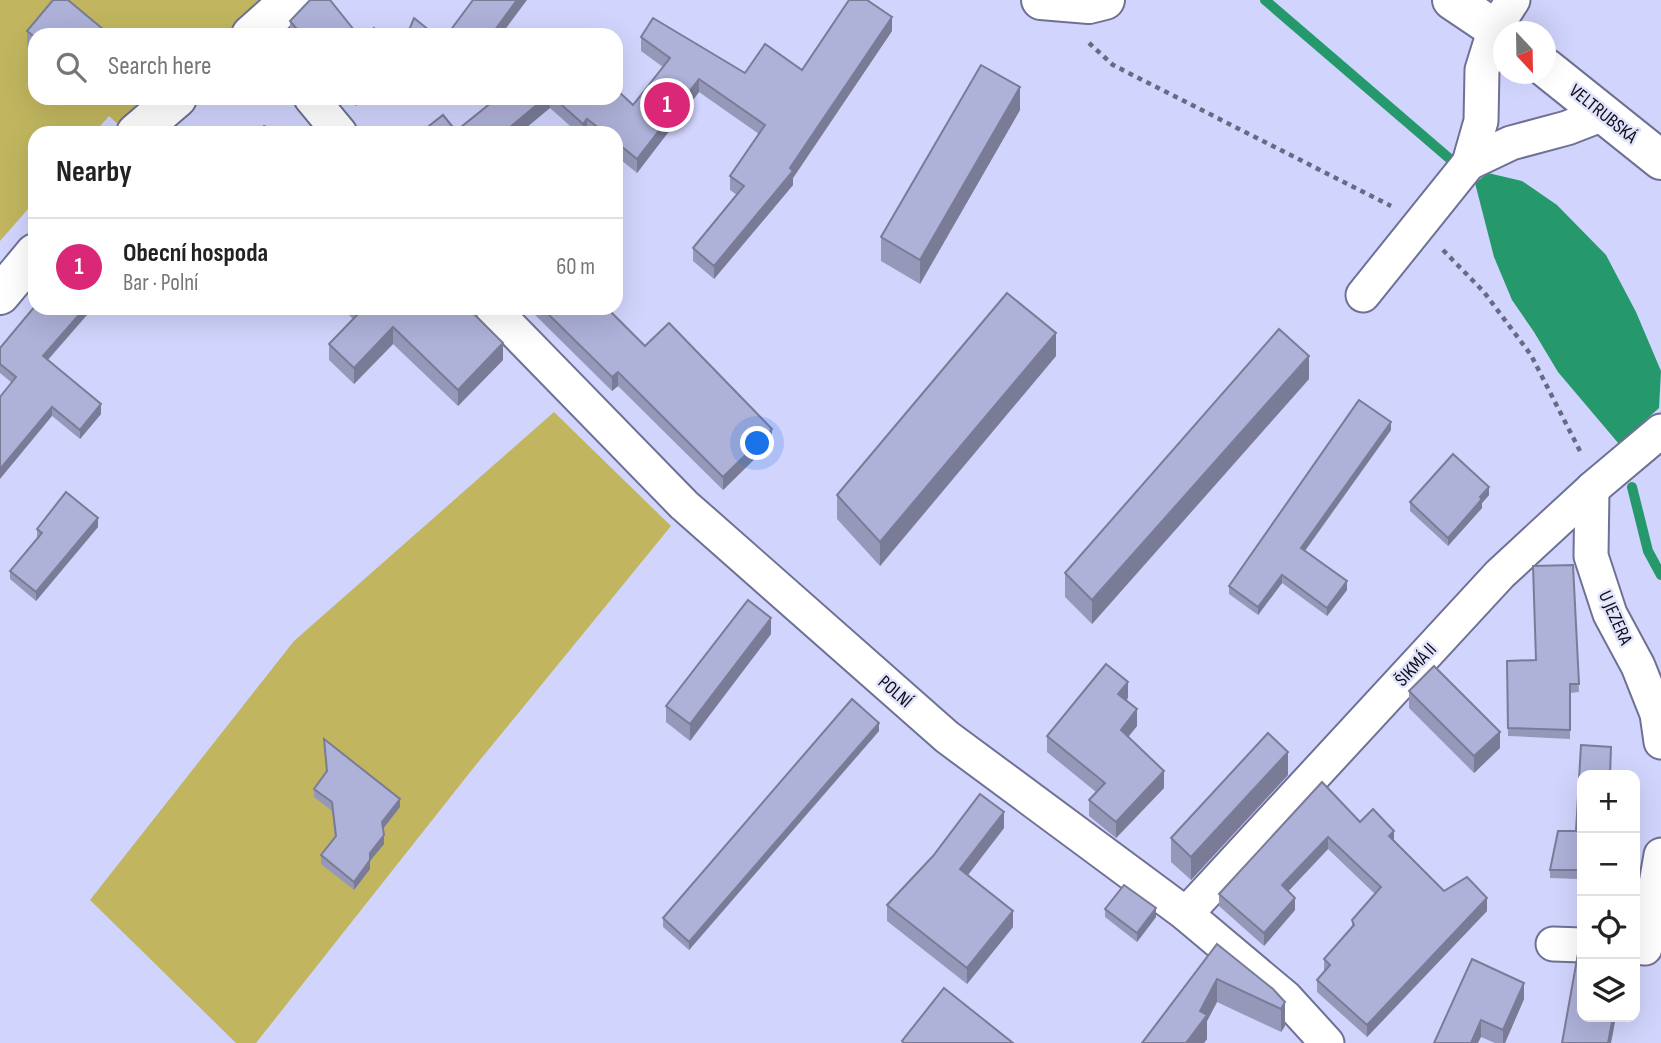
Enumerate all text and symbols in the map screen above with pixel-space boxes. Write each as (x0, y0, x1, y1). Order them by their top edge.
north arrow (1493, 21, 1556, 84)
search box (28, 28, 623, 105)
icon: search (52, 48, 90, 86)
text: Search here (108, 51, 211, 82)
pin: 1 (644, 79, 690, 131)
street label: VELTRUBSKÁ (1564, 79, 1643, 149)
text: Nearby (56, 154, 132, 190)
text: Obecní hospoda (123, 238, 268, 269)
text: 1 (74, 253, 84, 281)
text: 60 m (556, 253, 595, 281)
text: Bar · Polní (123, 269, 198, 297)
your location (740, 426, 774, 460)
street label: U JEZERA (1593, 587, 1637, 649)
street label: ŠIKMÁ II (1390, 639, 1442, 691)
street label: POLNÍ (873, 671, 917, 713)
map controls (1577, 770, 1640, 1022)
button: + (1577, 770, 1640, 833)
button: − (1577, 833, 1640, 896)
button: locate (1577, 896, 1640, 959)
button: layers (1577, 959, 1640, 1022)

